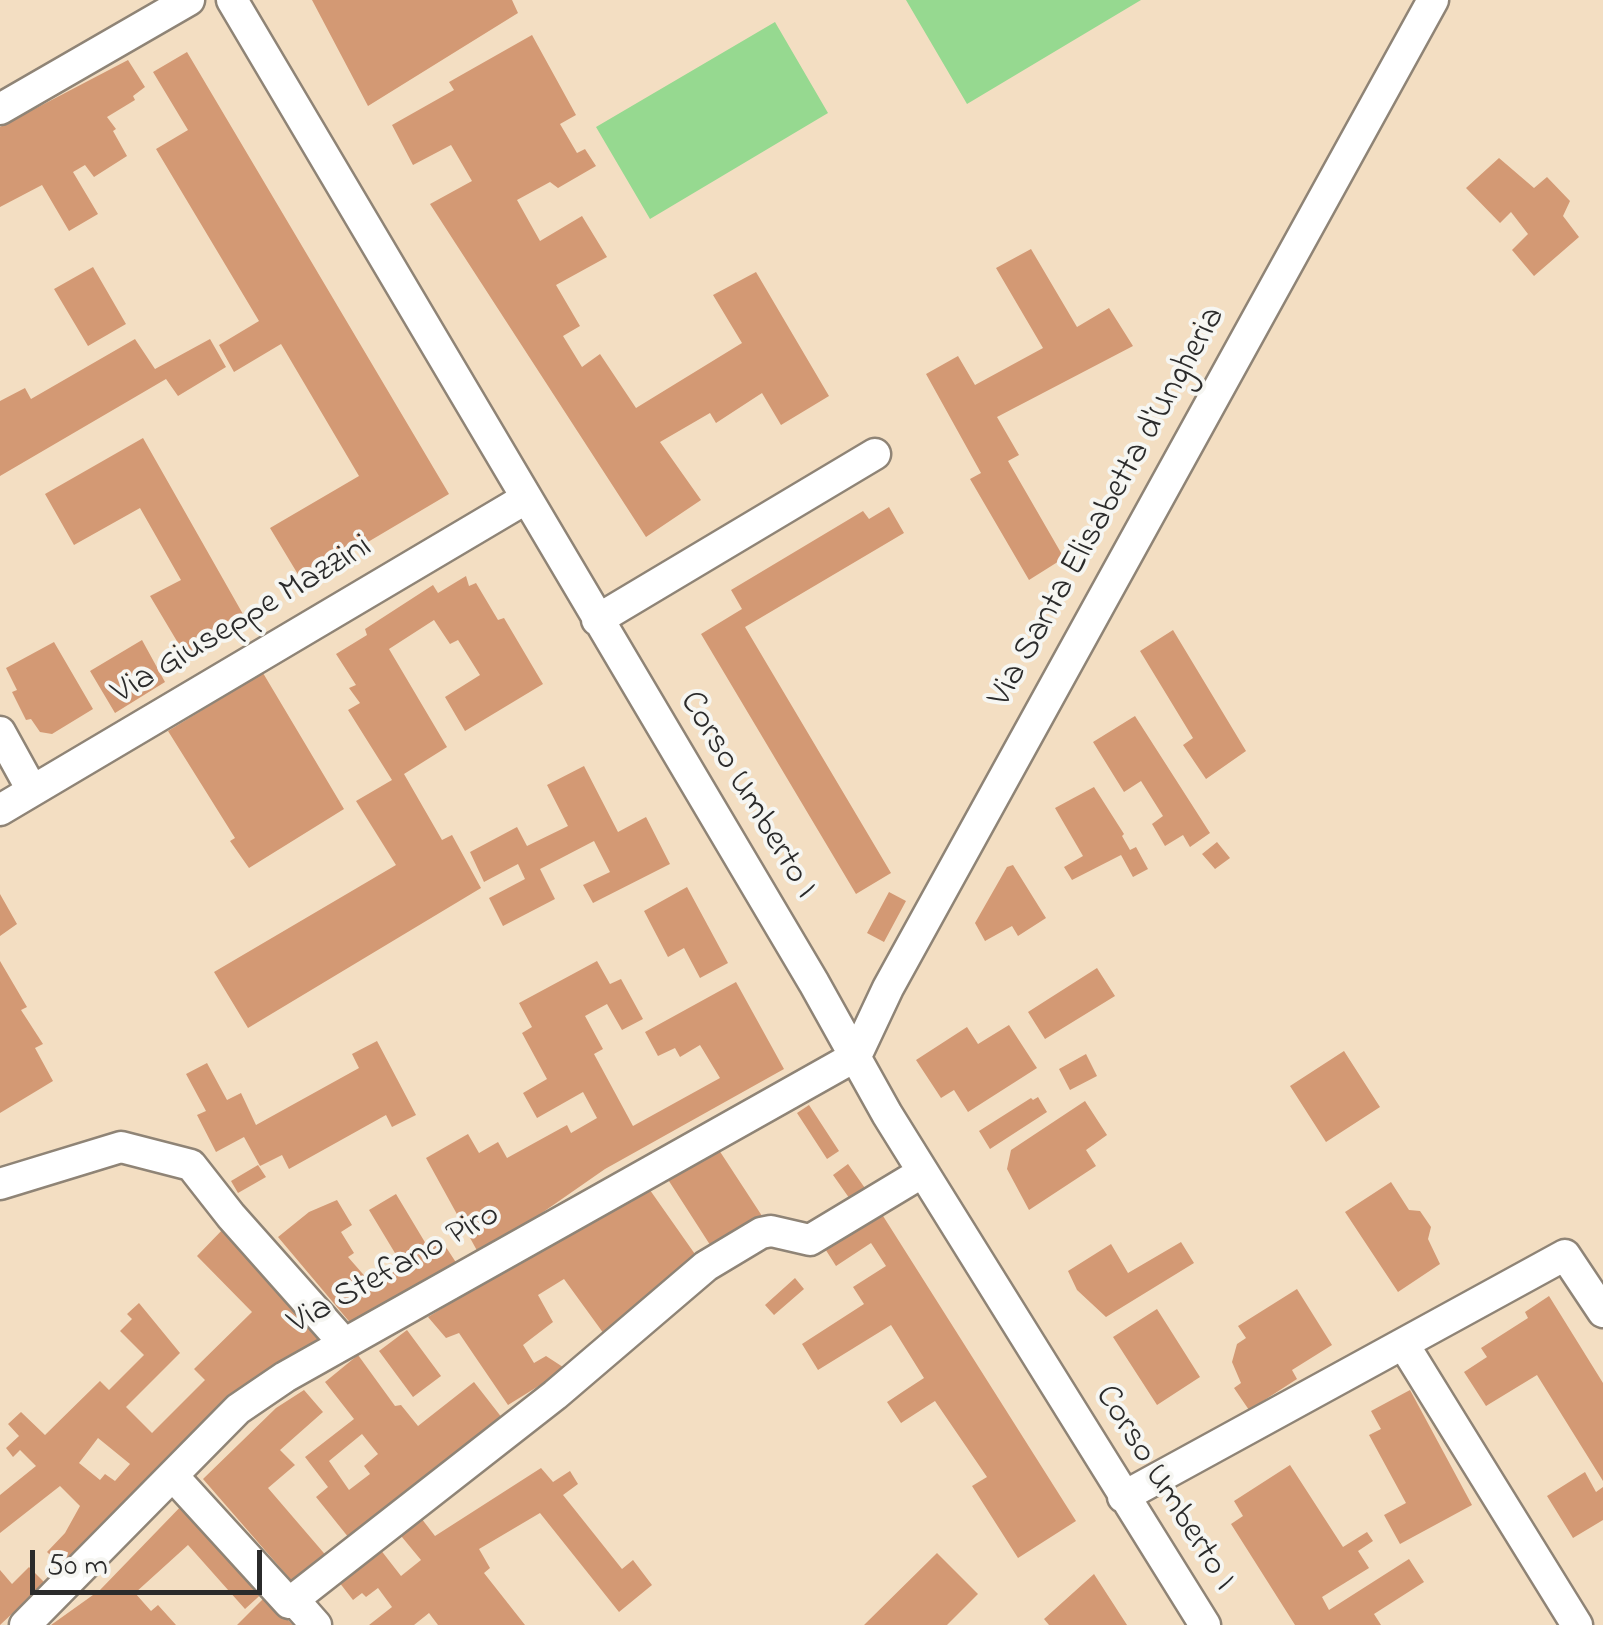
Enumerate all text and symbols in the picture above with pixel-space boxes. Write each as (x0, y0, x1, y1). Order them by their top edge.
street label: Via Santa Elisabetta d'Ungheria (981, 301, 1237, 715)
street label: Via Giuseppe Mazzini (105, 528, 381, 716)
street label: Corso Umberto I (668, 685, 824, 907)
street label: Via Stefano Piro (282, 1196, 508, 1346)
street label: Corso Umberto I (1083, 1379, 1243, 1599)
scale bar (35, 1530, 268, 1592)
text: 50 m (47, 1545, 108, 1589)

